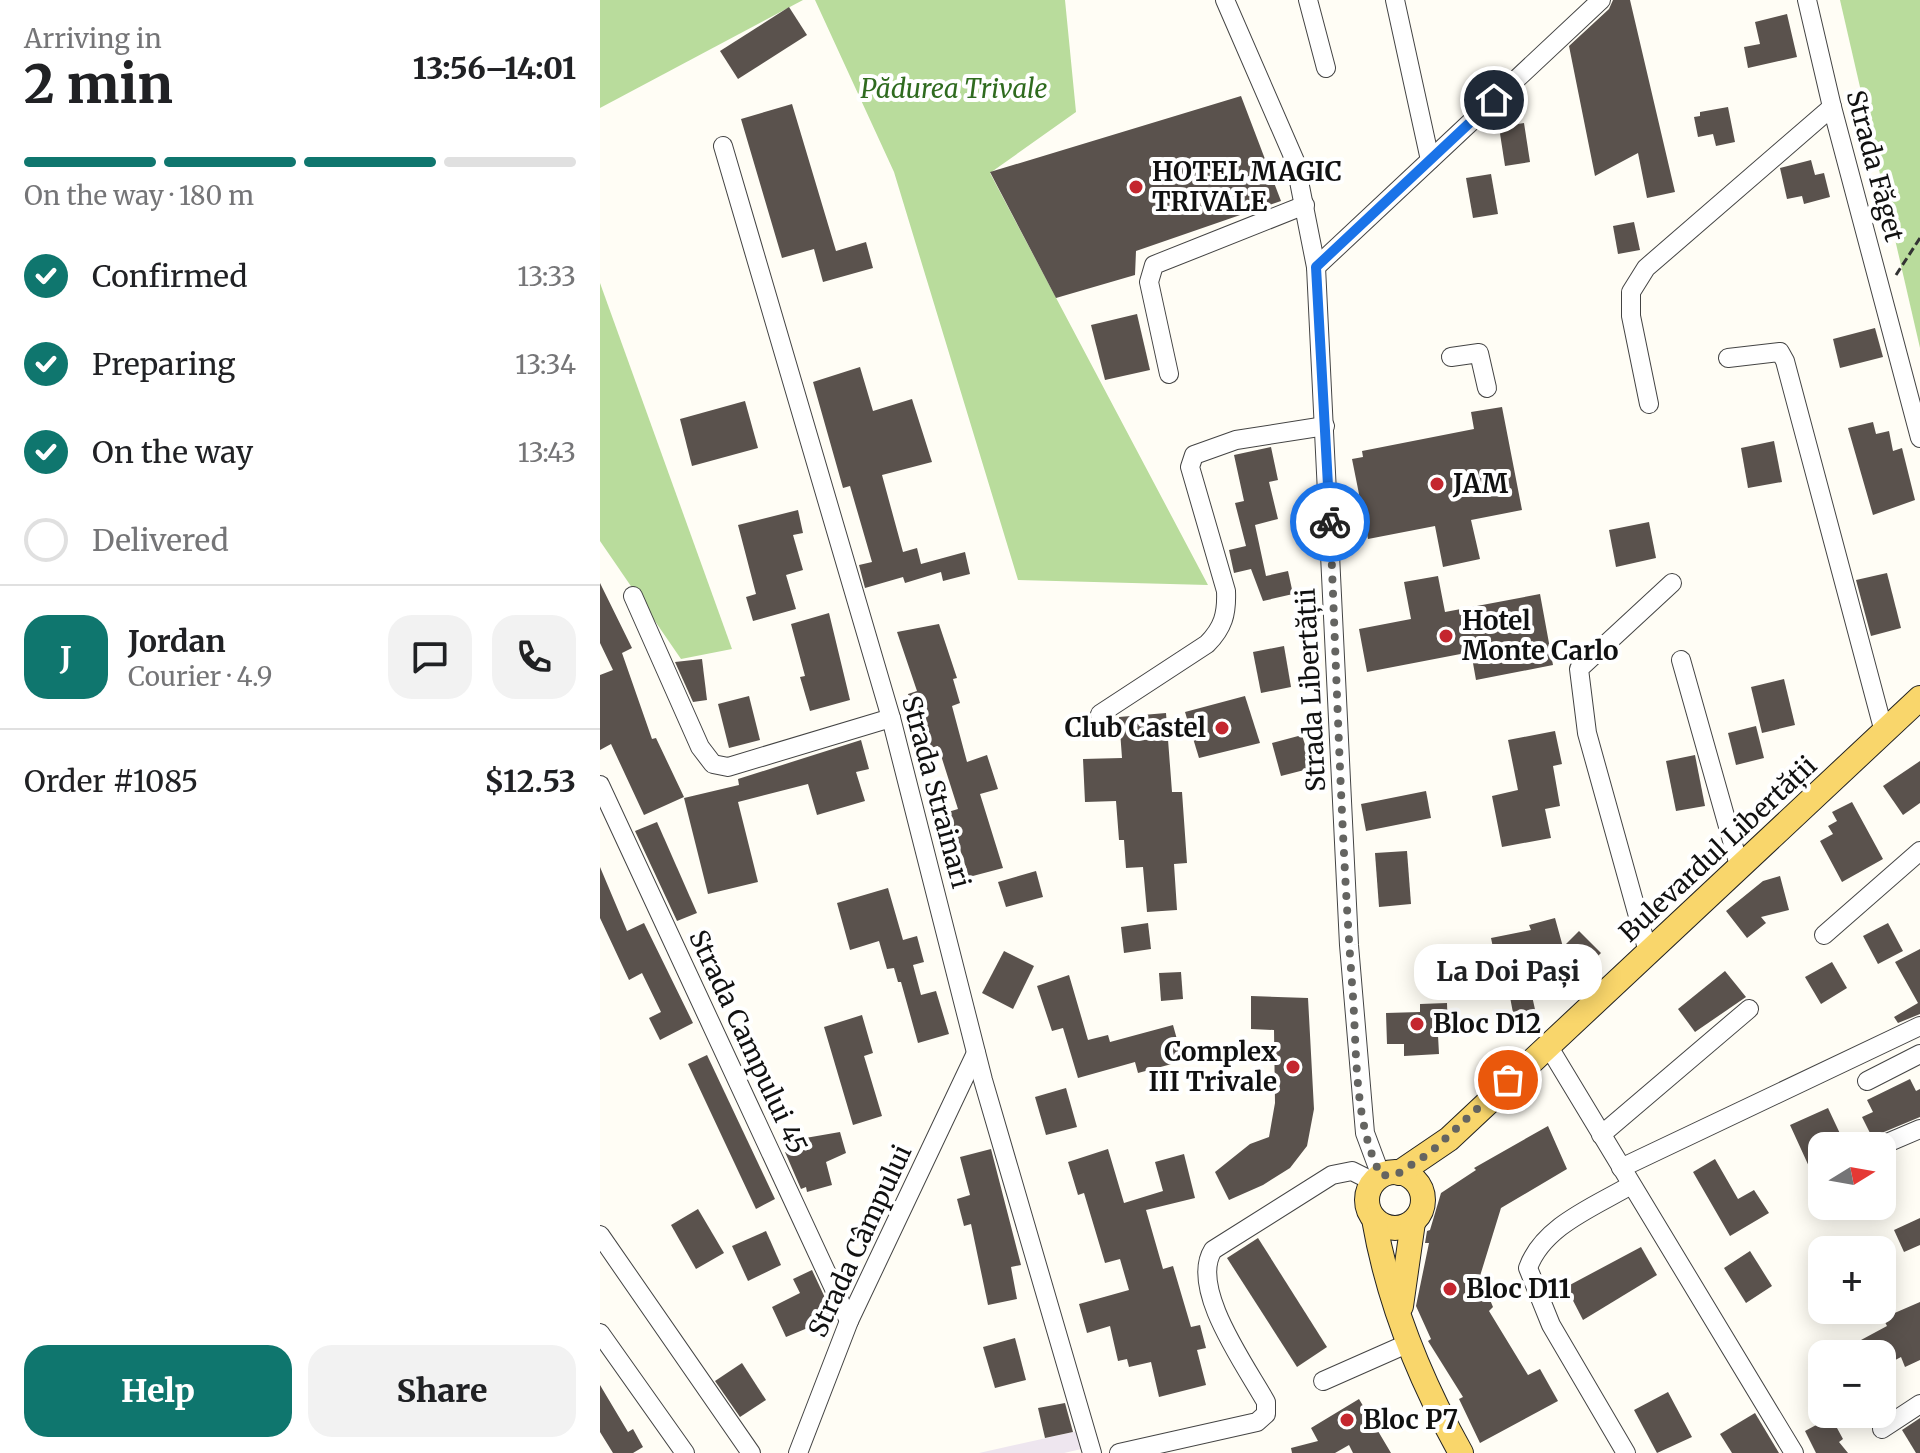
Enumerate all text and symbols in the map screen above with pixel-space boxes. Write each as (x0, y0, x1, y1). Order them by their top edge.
text: Arriving in (24, 22, 162, 55)
text: 13:56–14:01 (413, 49, 576, 87)
text: 2 min (24, 52, 173, 117)
pin (1460, 66, 1528, 134)
park label: Pădurea Trivale (860, 72, 1048, 105)
icon: home (1472, 78, 1516, 122)
street label: Strada Făget (1839, 87, 1912, 245)
place label: HOTEL MAGIC TRIVALE (1152, 155, 1342, 218)
marker: HOTEL MAGIC TRIVALE (1127, 178, 1145, 196)
text: On the way · 180 m (24, 179, 254, 212)
icon: check (24, 254, 68, 298)
text: Confirmed (92, 257, 247, 295)
text: 13:33 (517, 260, 576, 293)
icon: check (24, 342, 68, 386)
text: Preparing (92, 345, 235, 383)
text: 13:34 (515, 348, 576, 381)
icon: check (24, 430, 68, 474)
text: On the way (92, 433, 253, 471)
text: 13:43 (518, 436, 576, 469)
place label: JAM (1452, 467, 1509, 500)
marker: JAM (1428, 475, 1446, 493)
courier (1290, 482, 1370, 562)
icon: bike (1308, 500, 1352, 544)
text: Delivered (92, 521, 229, 559)
street label: Strada Libertății (1289, 587, 1332, 793)
place label: Hotel Monte Carlo (1462, 604, 1619, 667)
button: chat (388, 615, 472, 699)
button: phone (492, 615, 576, 699)
text: Jordan (128, 622, 226, 660)
marker: Hotel Monte Carlo (1437, 627, 1455, 645)
text: J (60, 638, 72, 676)
text: Courier · 4.9 (128, 660, 272, 693)
street label: Strada Strainari (895, 692, 978, 892)
place label: Club Castel (1065, 711, 1206, 744)
marker: Club Castel (1213, 719, 1231, 737)
street label: Bulevardul Libertății (1612, 749, 1823, 949)
text: Order #1085 (24, 762, 198, 800)
text: $12.53 (484, 762, 576, 800)
street label: Strada Campului 45 (682, 925, 815, 1159)
callout: La Doi Pași (1414, 944, 1602, 1000)
text: La Doi Pași (1436, 955, 1580, 988)
place label: Bloc D12 (1433, 1007, 1541, 1040)
marker: Bloc D12 (1408, 1015, 1426, 1033)
place label: Complex III Trivale (1148, 1035, 1277, 1098)
pin (1474, 1046, 1542, 1114)
marker: Complex III Trivale (1284, 1058, 1302, 1076)
icon: bag (1486, 1058, 1530, 1102)
north arrow (1808, 1132, 1896, 1220)
map controls (1808, 1132, 1896, 1428)
street label: Strada Câmpului (801, 1139, 918, 1342)
button: + (1808, 1236, 1896, 1324)
place label: Bloc D11 (1466, 1272, 1571, 1305)
marker: Bloc D11 (1441, 1280, 1459, 1298)
button: − (1808, 1340, 1896, 1428)
button: Help (24, 1345, 292, 1437)
button: Share (308, 1345, 576, 1437)
place label: Bloc P7 (1363, 1403, 1458, 1436)
marker: Bloc P7 (1338, 1411, 1356, 1429)

